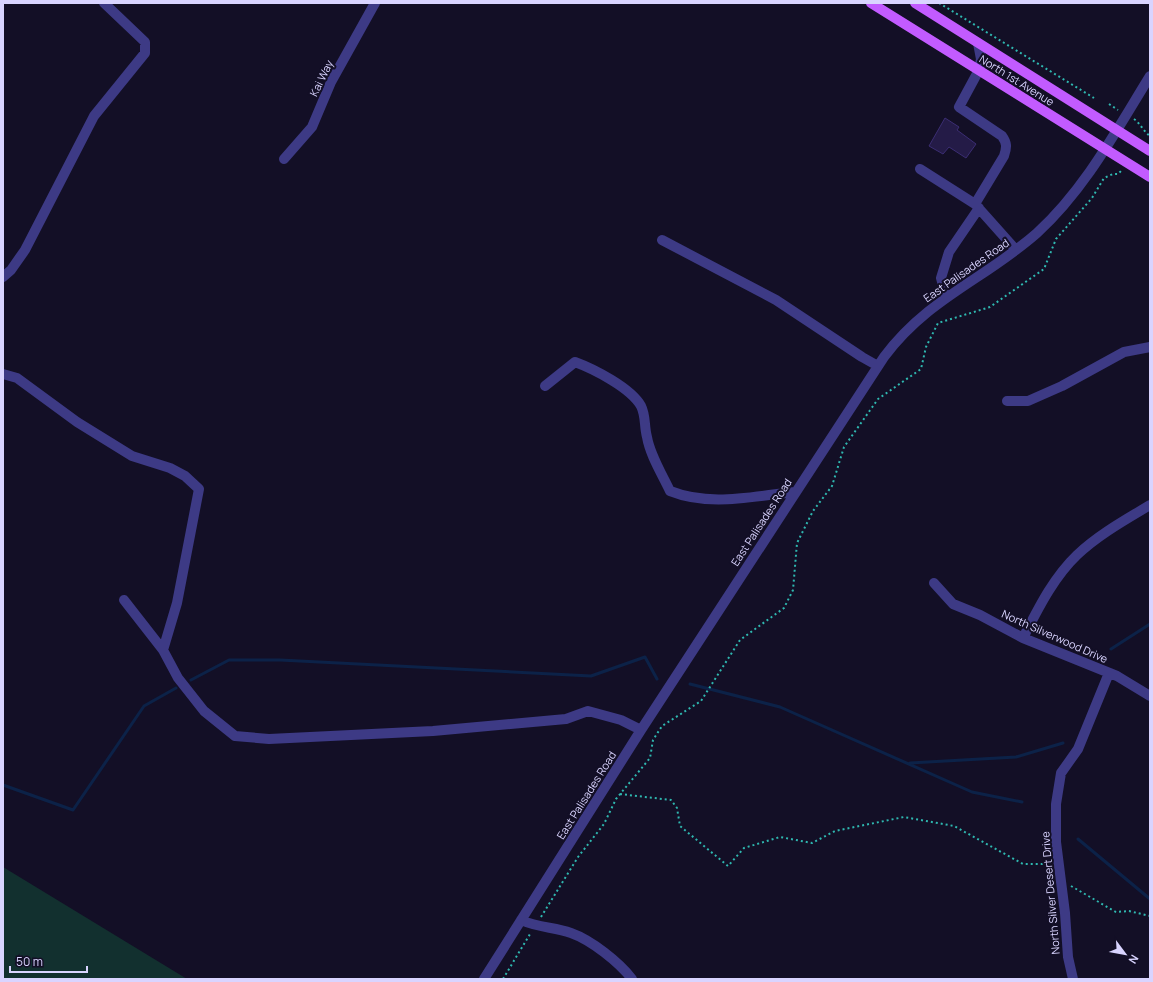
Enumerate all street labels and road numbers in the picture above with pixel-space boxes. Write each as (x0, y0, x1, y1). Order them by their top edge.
street label: North 1st Avenue (977, 51, 1058, 109)
street label: Kai Way (306, 57, 336, 99)
street label: East Palisades Road (920, 235, 1012, 305)
street label: East Palisades Road (727, 475, 795, 569)
street label: North Silverwood Drive (1000, 606, 1111, 666)
street label: East Palisades Road (553, 748, 619, 842)
street label: North Silver Desert Drive (1037, 830, 1063, 955)

